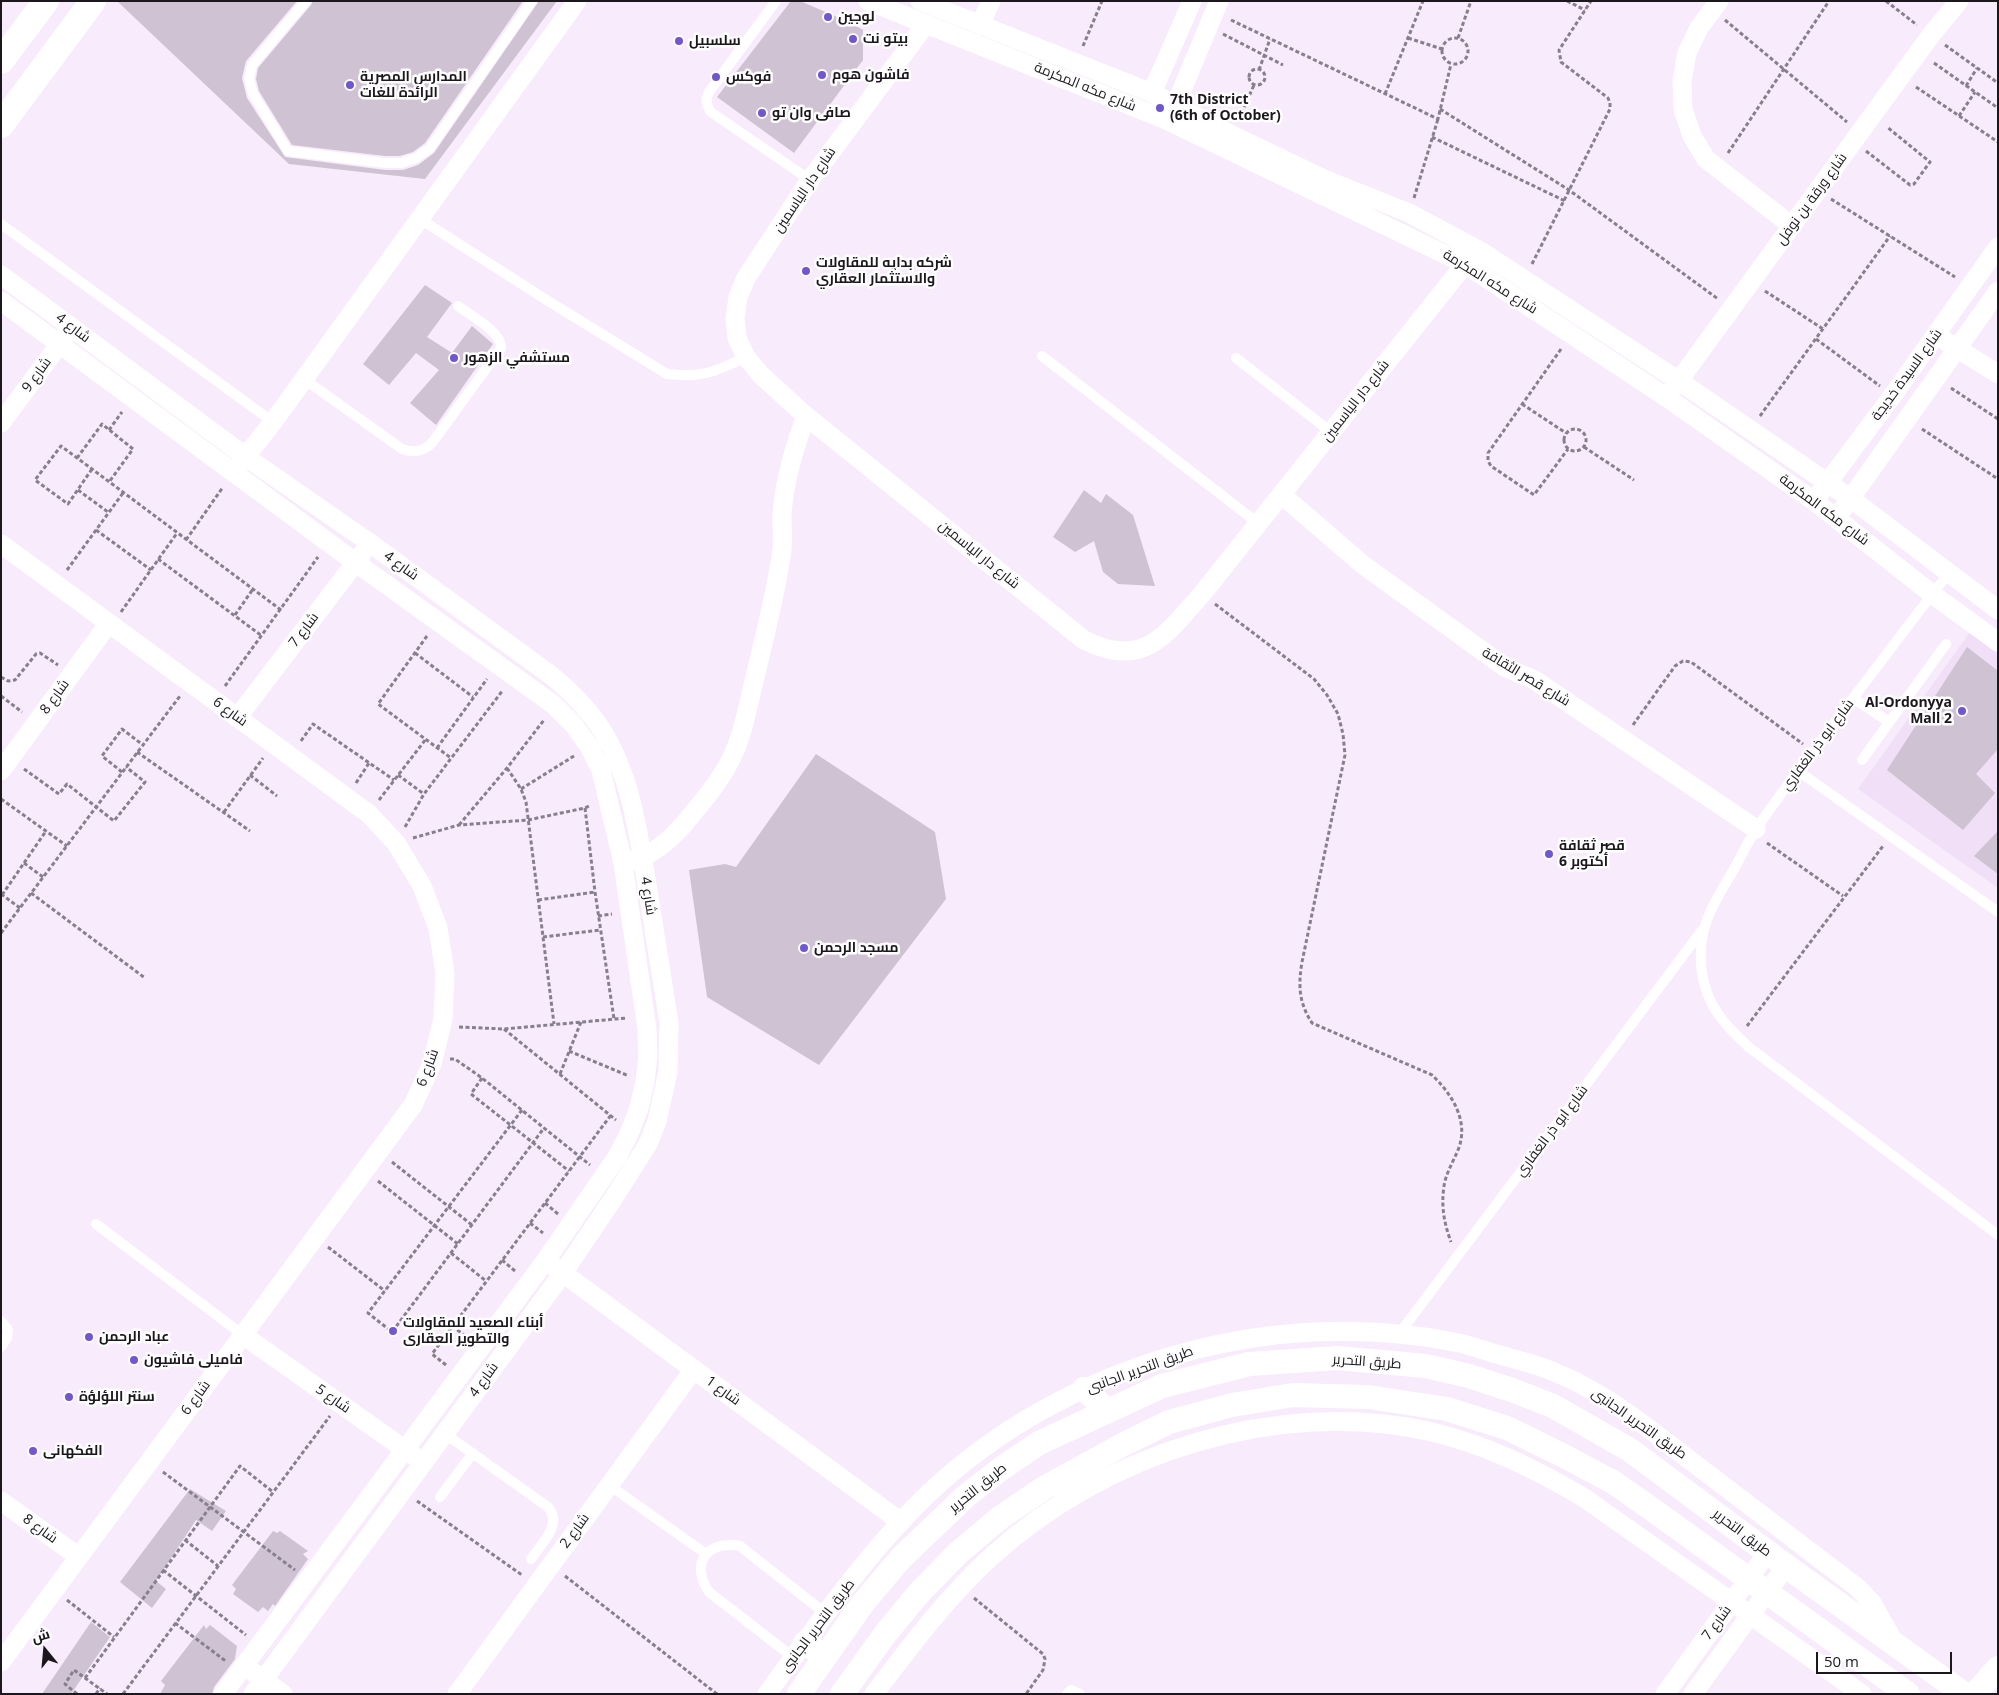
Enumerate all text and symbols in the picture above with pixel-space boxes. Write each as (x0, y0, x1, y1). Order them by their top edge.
place label: لوجين (838, 9, 875, 25)
marker: لوجين (822, 11, 834, 23)
place label: بيتو نت (863, 31, 908, 47)
place label: سلسبيل (689, 33, 741, 49)
marker: بيتو نت (847, 33, 859, 45)
marker: سلسبيل (673, 35, 685, 47)
street label: شارع مكه المكرمة (1032, 59, 1138, 115)
place label: فاشون هوم (832, 67, 910, 83)
place label: المدارس المصرية الرائدة للغات (360, 69, 467, 102)
place label: فوكس (726, 69, 771, 85)
marker: فاشون هوم (816, 69, 828, 81)
marker: فوكس (710, 71, 722, 83)
marker: المدارس المصرية الرائدة للغات (344, 79, 356, 91)
place label: 7th District (6th of October) (1170, 92, 1281, 124)
marker: 7th District (6th of October) (1154, 102, 1166, 114)
place label: صافى وان تو (772, 105, 851, 121)
marker: صافى وان تو (756, 107, 768, 119)
street label: شارع دار الياسمين (770, 144, 840, 236)
street label: شارع ورقة بن نوفل (1773, 150, 1851, 248)
street label: شارع مكه المكرمة (1440, 246, 1540, 318)
place label: شركه بدايه للمقاولات والاستثمار العقاري (816, 255, 952, 288)
marker: شركه بدايه للمقاولات والاستثمار العقاري (800, 265, 812, 277)
street label: شارع 4 (52, 310, 94, 346)
street label: شارع السيدة خديجة (1868, 326, 1946, 424)
place label: مستشفي الزهور (464, 350, 570, 366)
marker: مستشفي الزهور (448, 352, 460, 364)
street label: شارع 9 (19, 354, 55, 396)
street label: شارع دار الياسمين (1319, 357, 1393, 445)
street label: شارع مكه المكرمة (1776, 471, 1872, 549)
street label: شارع دار الياسمين (935, 517, 1023, 593)
street label: شارع 4 (380, 548, 422, 584)
street label: شارع 7 (286, 609, 322, 651)
street label: شارع قصر الثقافة (1479, 644, 1573, 710)
street label: شارع 8 (37, 676, 73, 718)
street label: شارع 6 (209, 694, 251, 730)
place label: Al-Ordonyya Mall 2 (1865, 695, 1952, 728)
street label: شارع ابو ذر الغفاري (1778, 696, 1858, 794)
marker: Al-Ordonyya Mall 2 (1956, 705, 1968, 717)
place label: قصر ثقافة 6 أكتوبر (1559, 838, 1625, 870)
marker: قصر ثقافة 6 أكتوبر (1543, 848, 1555, 860)
street label: شارع 4 (637, 876, 659, 916)
place label: مسجد الرحمن (814, 940, 899, 956)
marker: مسجد الرحمن (798, 942, 810, 954)
street label: شارع 6 (413, 1047, 443, 1089)
street label: شارع ابو ذر الغفاري (1512, 1082, 1592, 1180)
place label: أبناء الصعيد للمقاولات والتطوير العقارى (403, 1315, 543, 1348)
marker: أبناء الصعيد للمقاولات والتطوير العقارى (387, 1325, 399, 1337)
place label: عباد الرحمن (99, 1329, 169, 1345)
marker: عباد الرحمن (83, 1331, 95, 1343)
street label: طريق التحرير الجانبى (1084, 1343, 1196, 1397)
street label: طريق التحرير (1332, 1351, 1402, 1373)
place label: فاميلى فاشيون (144, 1352, 243, 1368)
marker: فاميلى فاشيون (128, 1354, 140, 1366)
street label: شارع 4 (466, 1359, 502, 1401)
street label: شارع 1 (702, 1373, 744, 1409)
street label: شارع 6 (178, 1377, 214, 1419)
street label: شارع 5 (312, 1381, 354, 1417)
street label: طريق التحرير الجانبى (1588, 1385, 1690, 1463)
place label: سنتر اللؤلؤة (79, 1389, 155, 1405)
marker: سنتر اللؤلؤة (63, 1391, 75, 1403)
place label: الفكهانى (43, 1443, 103, 1459)
marker: الفكهانى (27, 1445, 39, 1457)
street label: طريق التحرير (946, 1460, 1010, 1516)
street label: طريق التحرير (1709, 1506, 1775, 1560)
street label: شارع 2 (557, 1510, 593, 1552)
street label: شارع 8 (19, 1511, 61, 1547)
street label: طريق التحرير الجانبى (778, 1576, 858, 1676)
street label: شارع 7 (1699, 1602, 1735, 1644)
text: ش (29, 1623, 52, 1647)
north arrow (20, 1625, 70, 1675)
scale bar (1819, 1642, 1955, 1674)
text: 50 m (1824, 1651, 1859, 1671)

